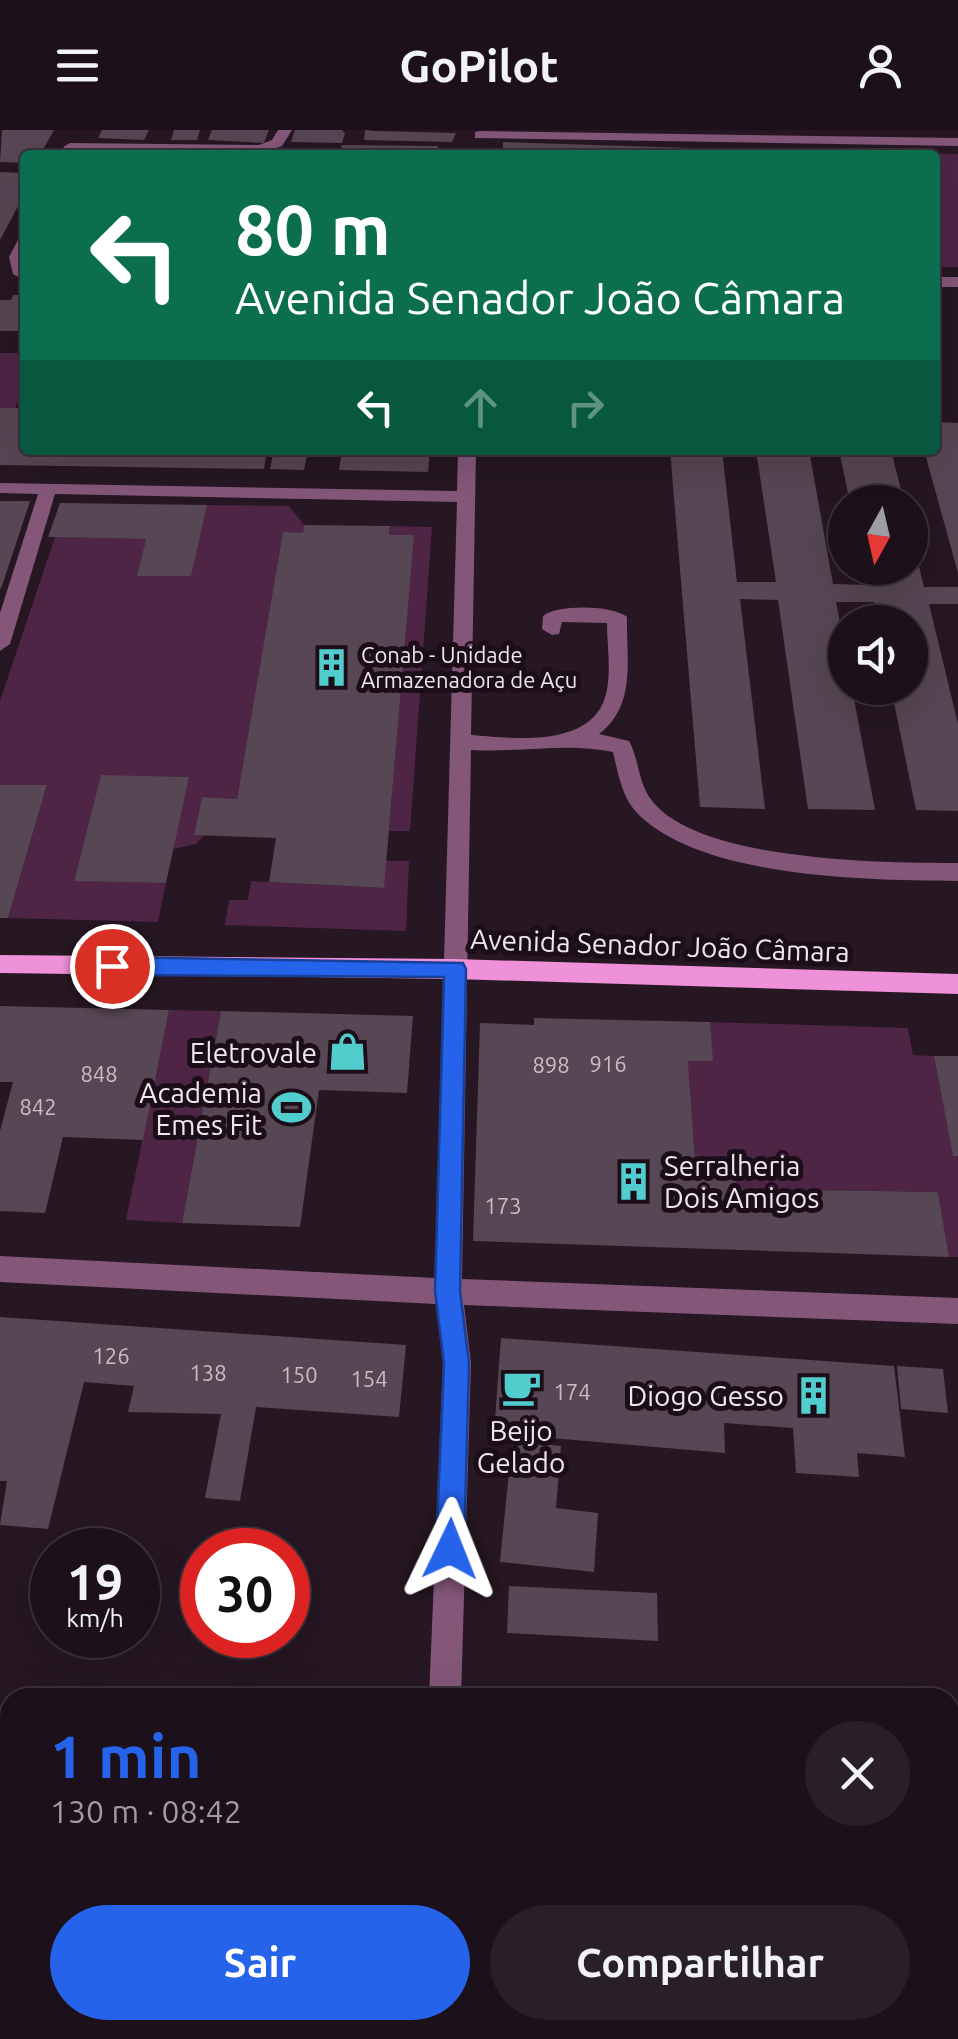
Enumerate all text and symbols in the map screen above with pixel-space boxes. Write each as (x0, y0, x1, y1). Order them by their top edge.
icon: menu (50, 38, 105, 93)
icon: person (853, 38, 908, 93)
text: GoPilot (399, 40, 559, 91)
icon: left (70, 190, 200, 320)
text: 80 m (235, 190, 391, 268)
text: Avenida Senador João Câmara (235, 272, 845, 323)
icon: left (348, 380, 403, 435)
icon: ahead (453, 380, 508, 435)
icon: right (558, 380, 613, 435)
north arrow (828, 485, 928, 585)
map controls (828, 485, 928, 705)
button: sound (828, 605, 928, 705)
place label: Conab - Unidade Armazenadora de Açu (361, 642, 577, 692)
building icon: Conab - Unidade Armazenadora de Açu (310, 646, 352, 688)
street label: Avenida Senador João Câmara (470, 923, 850, 967)
pin (70, 924, 155, 1009)
icon: arrive (85, 939, 140, 994)
shop icon: Eletrovale (326, 1031, 368, 1073)
place label: Eletrovale (190, 1037, 317, 1068)
house number: 916 (589, 1051, 627, 1076)
house number: 898 (532, 1052, 570, 1077)
house number: 848 (80, 1061, 118, 1086)
place label: Academia Emes Fit (139, 1077, 262, 1140)
sports icon: Academia Emes Fit (271, 1087, 313, 1129)
house number: 842 (19, 1094, 57, 1119)
place label: Serralheria Dois Amigos (664, 1150, 819, 1213)
building icon: Serralheria Dois Amigos (613, 1160, 655, 1202)
house number: 173 (484, 1193, 522, 1218)
house number: 126 (92, 1343, 130, 1368)
house number: 138 (189, 1360, 227, 1385)
house number: 150 (280, 1362, 318, 1387)
house number: 154 (350, 1366, 388, 1391)
cafe icon: Beijo Gelado (500, 1366, 542, 1408)
building icon: Diogo Gesso (793, 1374, 835, 1416)
house number: 174 (553, 1379, 591, 1404)
place label: Diogo Gesso (627, 1380, 784, 1411)
place label: Beijo Gelado (477, 1415, 565, 1478)
position arrow (398, 1497, 502, 1601)
speed limit sign: 30 (180, 1528, 310, 1658)
text: 19 (67, 1553, 123, 1609)
text: km/h (66, 1604, 124, 1632)
button: close (805, 1721, 910, 1826)
text: 1 min (50, 1722, 202, 1789)
text: 130 m · 08:42 (50, 1793, 242, 1829)
button: Sair (50, 1905, 470, 2020)
button: Compartilhar (490, 1905, 910, 2020)

